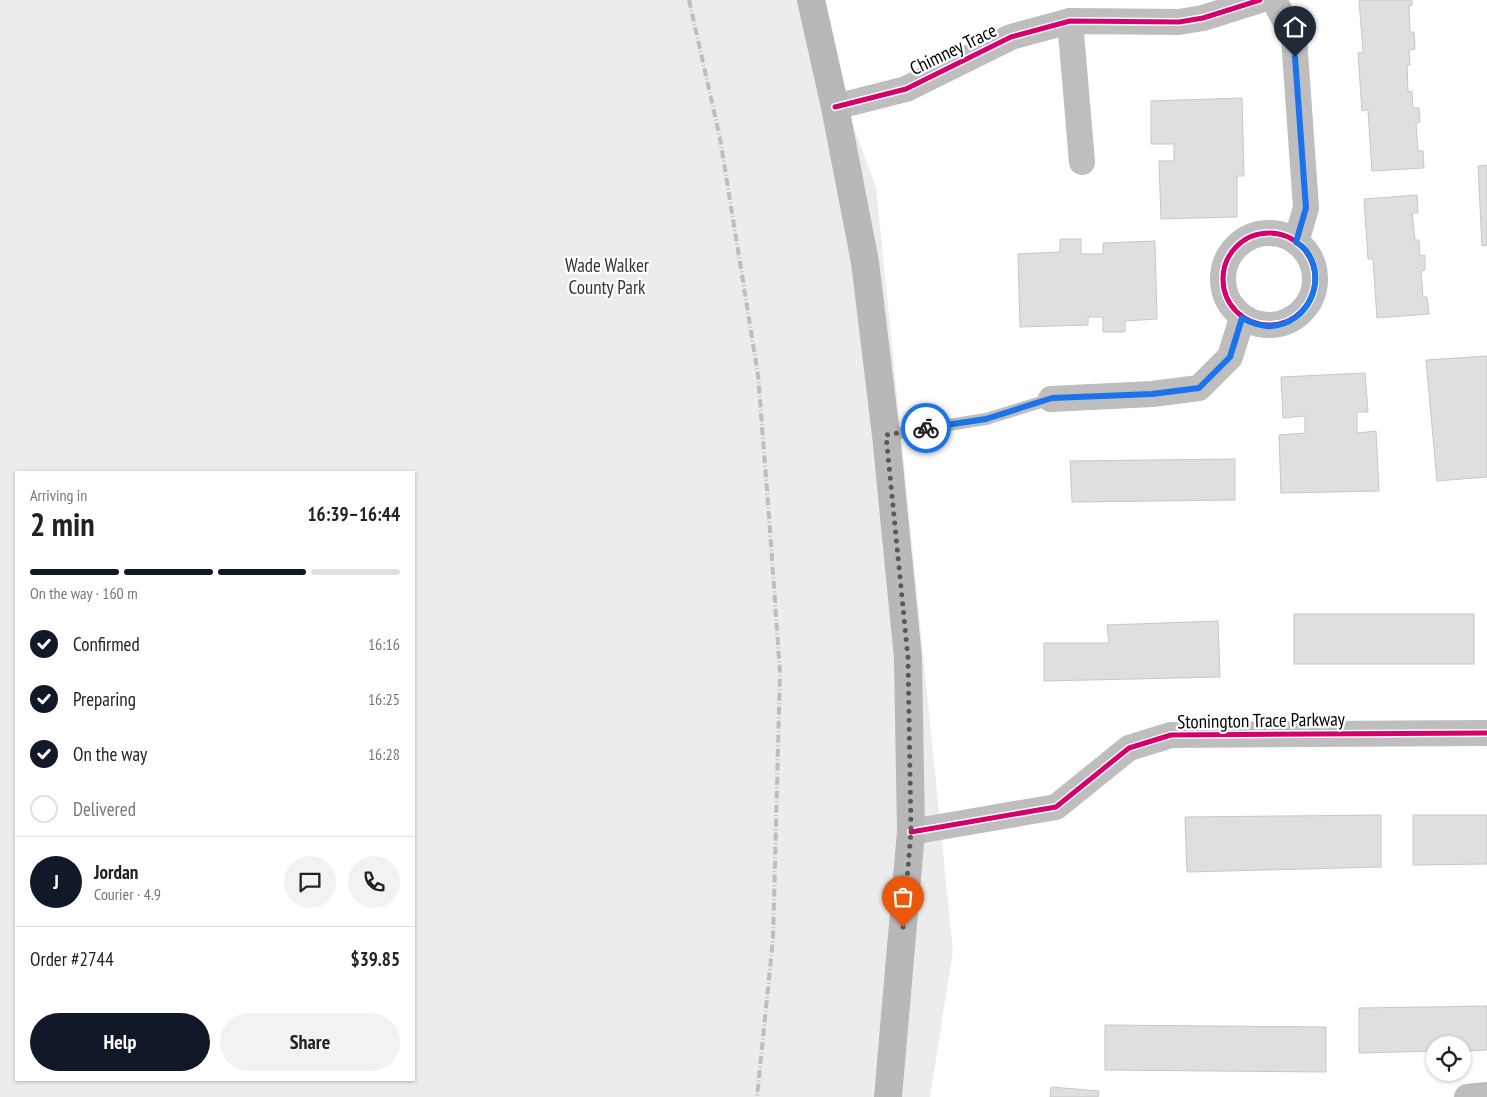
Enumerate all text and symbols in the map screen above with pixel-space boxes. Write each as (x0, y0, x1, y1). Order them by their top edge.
pin (1274, 6, 1316, 57)
icon: home (1281, 13, 1309, 41)
street label: Chimney Trace (906, 18, 1000, 80)
park label: Wade Walker County Park (565, 253, 650, 299)
courier (901, 403, 951, 453)
icon: bike (912, 414, 940, 442)
text: Arriving in (30, 485, 87, 505)
text: 16:39–16:44 (307, 502, 400, 526)
text: 2 min (30, 503, 95, 545)
text: On the way · 160 m (30, 583, 138, 603)
icon: check (30, 630, 58, 658)
text: Confirmed (73, 632, 140, 656)
text: 16:16 (368, 634, 400, 654)
icon: check (30, 685, 58, 713)
text: Preparing (73, 687, 136, 711)
text: 16:25 (368, 689, 400, 709)
street label: Stonington Trace Parkway (1177, 707, 1346, 733)
icon: check (30, 740, 58, 768)
text: On the way (73, 742, 147, 766)
text: 16:28 (368, 744, 400, 764)
text: Delivered (73, 797, 136, 821)
button: chat (284, 856, 336, 908)
button: phone (348, 856, 400, 908)
text: Jordan (94, 860, 138, 884)
text: J (53, 870, 59, 894)
pin (882, 876, 924, 927)
icon: bag (889, 883, 917, 911)
text: Courier · 4.9 (94, 884, 161, 904)
text: Order #2744 (30, 947, 114, 971)
text: $39.85 (351, 947, 400, 971)
button: Help (30, 1013, 210, 1071)
button: Share (220, 1013, 400, 1071)
map controls (1426, 1036, 1471, 1081)
button: locate (1426, 1036, 1471, 1081)

